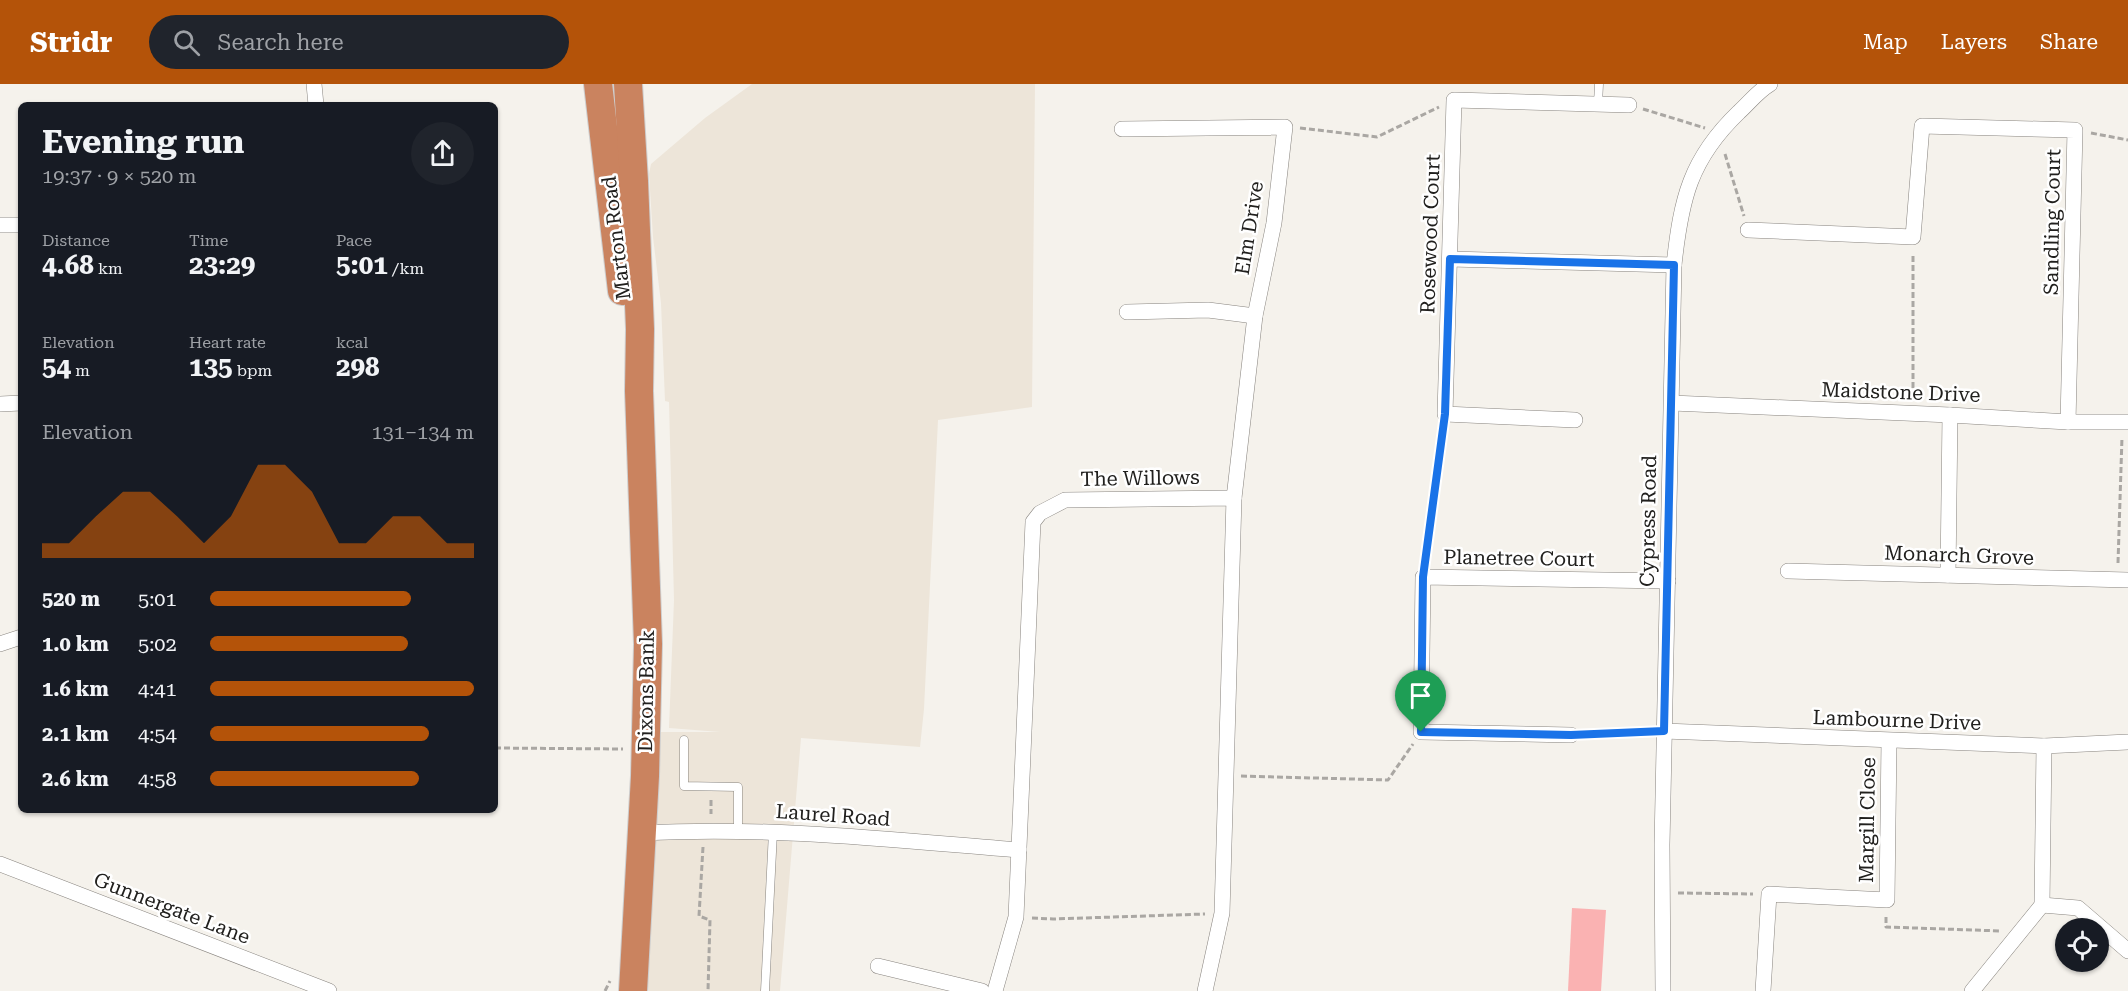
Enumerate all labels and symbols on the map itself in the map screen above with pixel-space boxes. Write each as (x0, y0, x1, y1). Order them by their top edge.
street label: Sandling Court (2039, 148, 2065, 295)
street label: Rosewood Court (1415, 153, 1445, 314)
street label: Marton Road (596, 174, 636, 301)
street label: Elm Drive (1230, 179, 1268, 277)
street label: Maidstone Drive (1821, 377, 1981, 407)
street label: Cypress Road (1635, 455, 1661, 587)
street label: The Willows (1080, 465, 1200, 491)
street label: Monarch Grove (1884, 540, 2034, 570)
street label: Planetree Court (1443, 545, 1595, 571)
street label: Dixons Bank (633, 629, 659, 752)
pin (1395, 670, 1446, 732)
street label: Lambourne Drive (1812, 705, 1982, 735)
street label: Margill Close (1854, 757, 1880, 883)
street label: Laurel Road (775, 799, 891, 831)
street label: Gunnergate Lane (90, 867, 254, 949)

